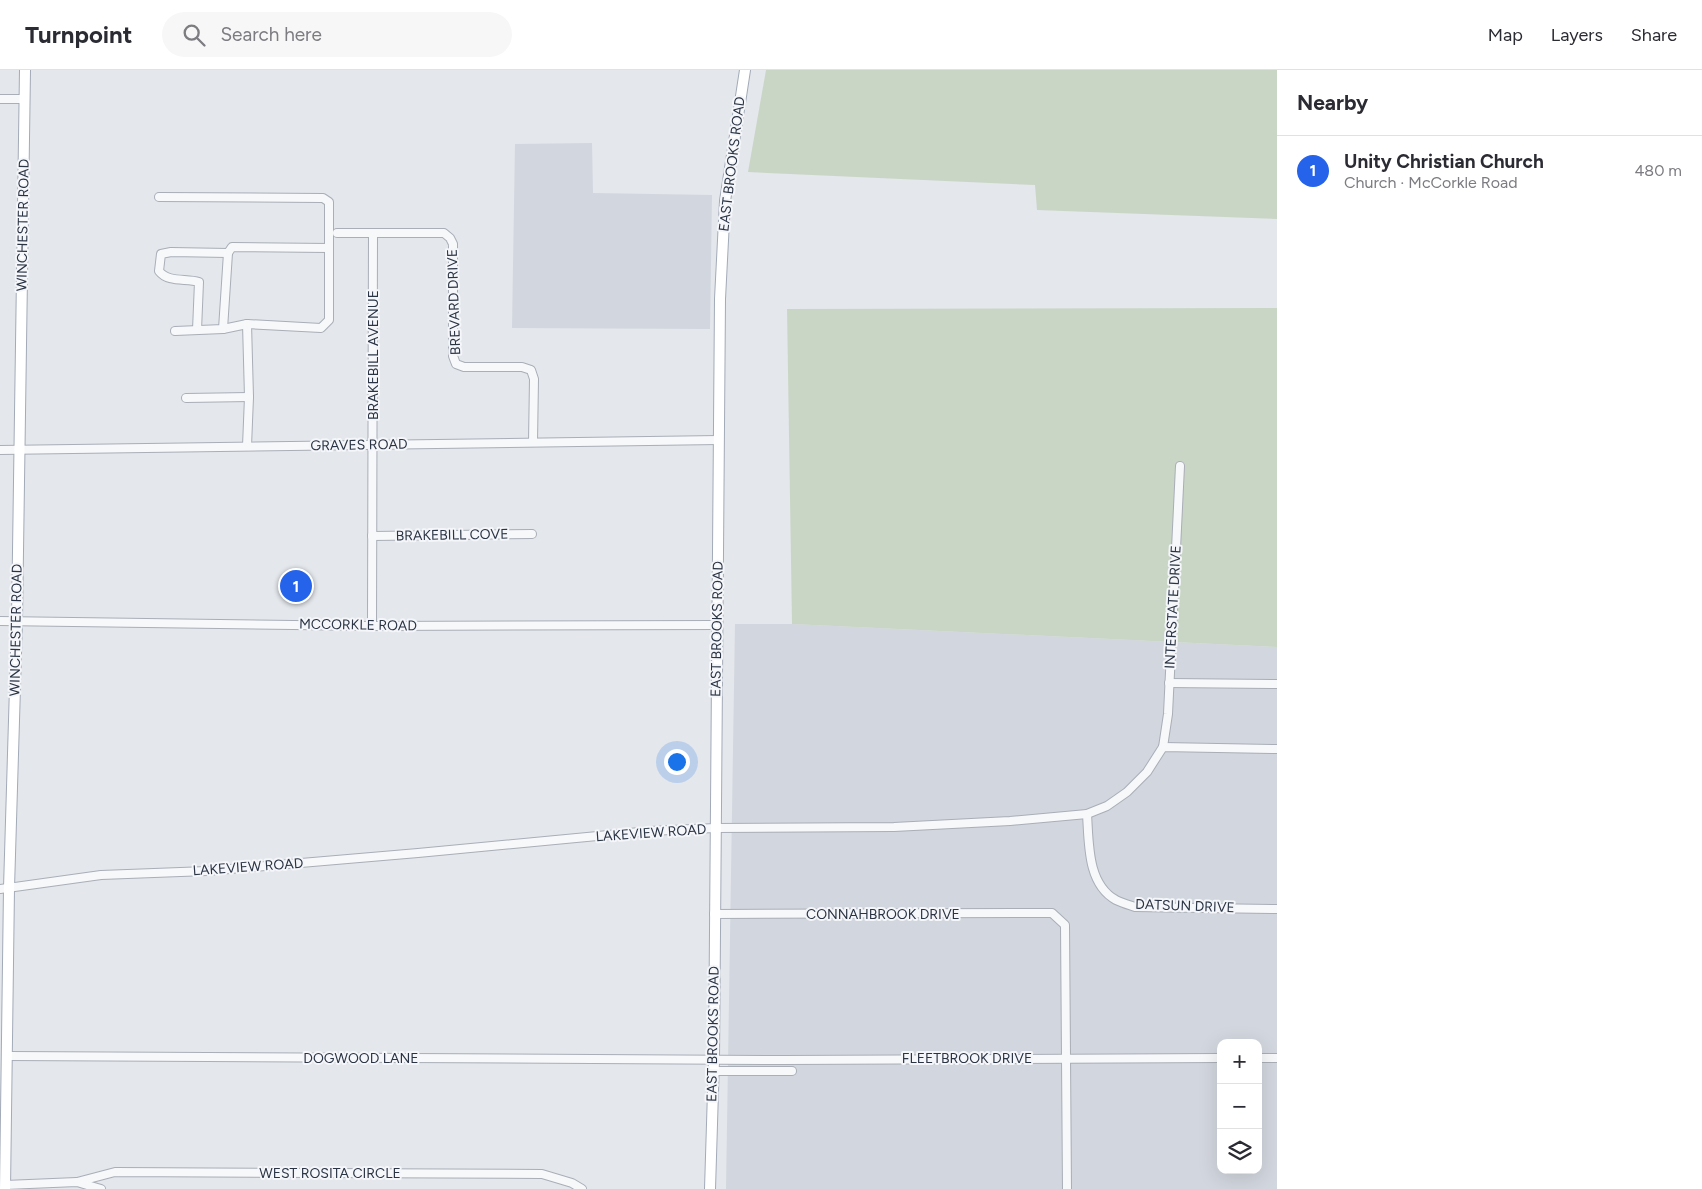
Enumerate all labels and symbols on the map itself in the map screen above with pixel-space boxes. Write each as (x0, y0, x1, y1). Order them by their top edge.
street label: EAST BROOKS ROAD (715, 96, 749, 232)
street label: WINCHESTER ROAD (13, 159, 33, 291)
street label: BREVARD DRIVE (444, 249, 464, 355)
street label: BRAKEBILL AVENUE (365, 290, 382, 420)
street label: GRAVES ROAD (310, 436, 408, 454)
street label: BRAKEBILL COVE (395, 526, 509, 544)
street label: INTERSTATE DRIVE (1161, 545, 1185, 669)
street label: EAST BROOKS ROAD (707, 561, 727, 697)
street label: WINCHESTER ROAD (6, 564, 26, 696)
pin: 1 (280, 567, 312, 605)
street label: MCCORKLE ROAD (299, 615, 417, 635)
your location (664, 749, 690, 775)
street label: LAKEVIEW ROAD (595, 821, 707, 845)
street label: LAKEVIEW ROAD (192, 855, 304, 879)
street label: DATSUN DRIVE (1135, 896, 1235, 916)
street label: CONNAHBROOK DRIVE (806, 906, 960, 923)
street label: EAST BROOKS ROAD (703, 966, 723, 1102)
street label: DOGWOOD LANE (303, 1050, 419, 1067)
street label: FLEETBROOK DRIVE (902, 1050, 1032, 1067)
street label: WEST ROSITA CIRCLE (259, 1165, 401, 1182)

